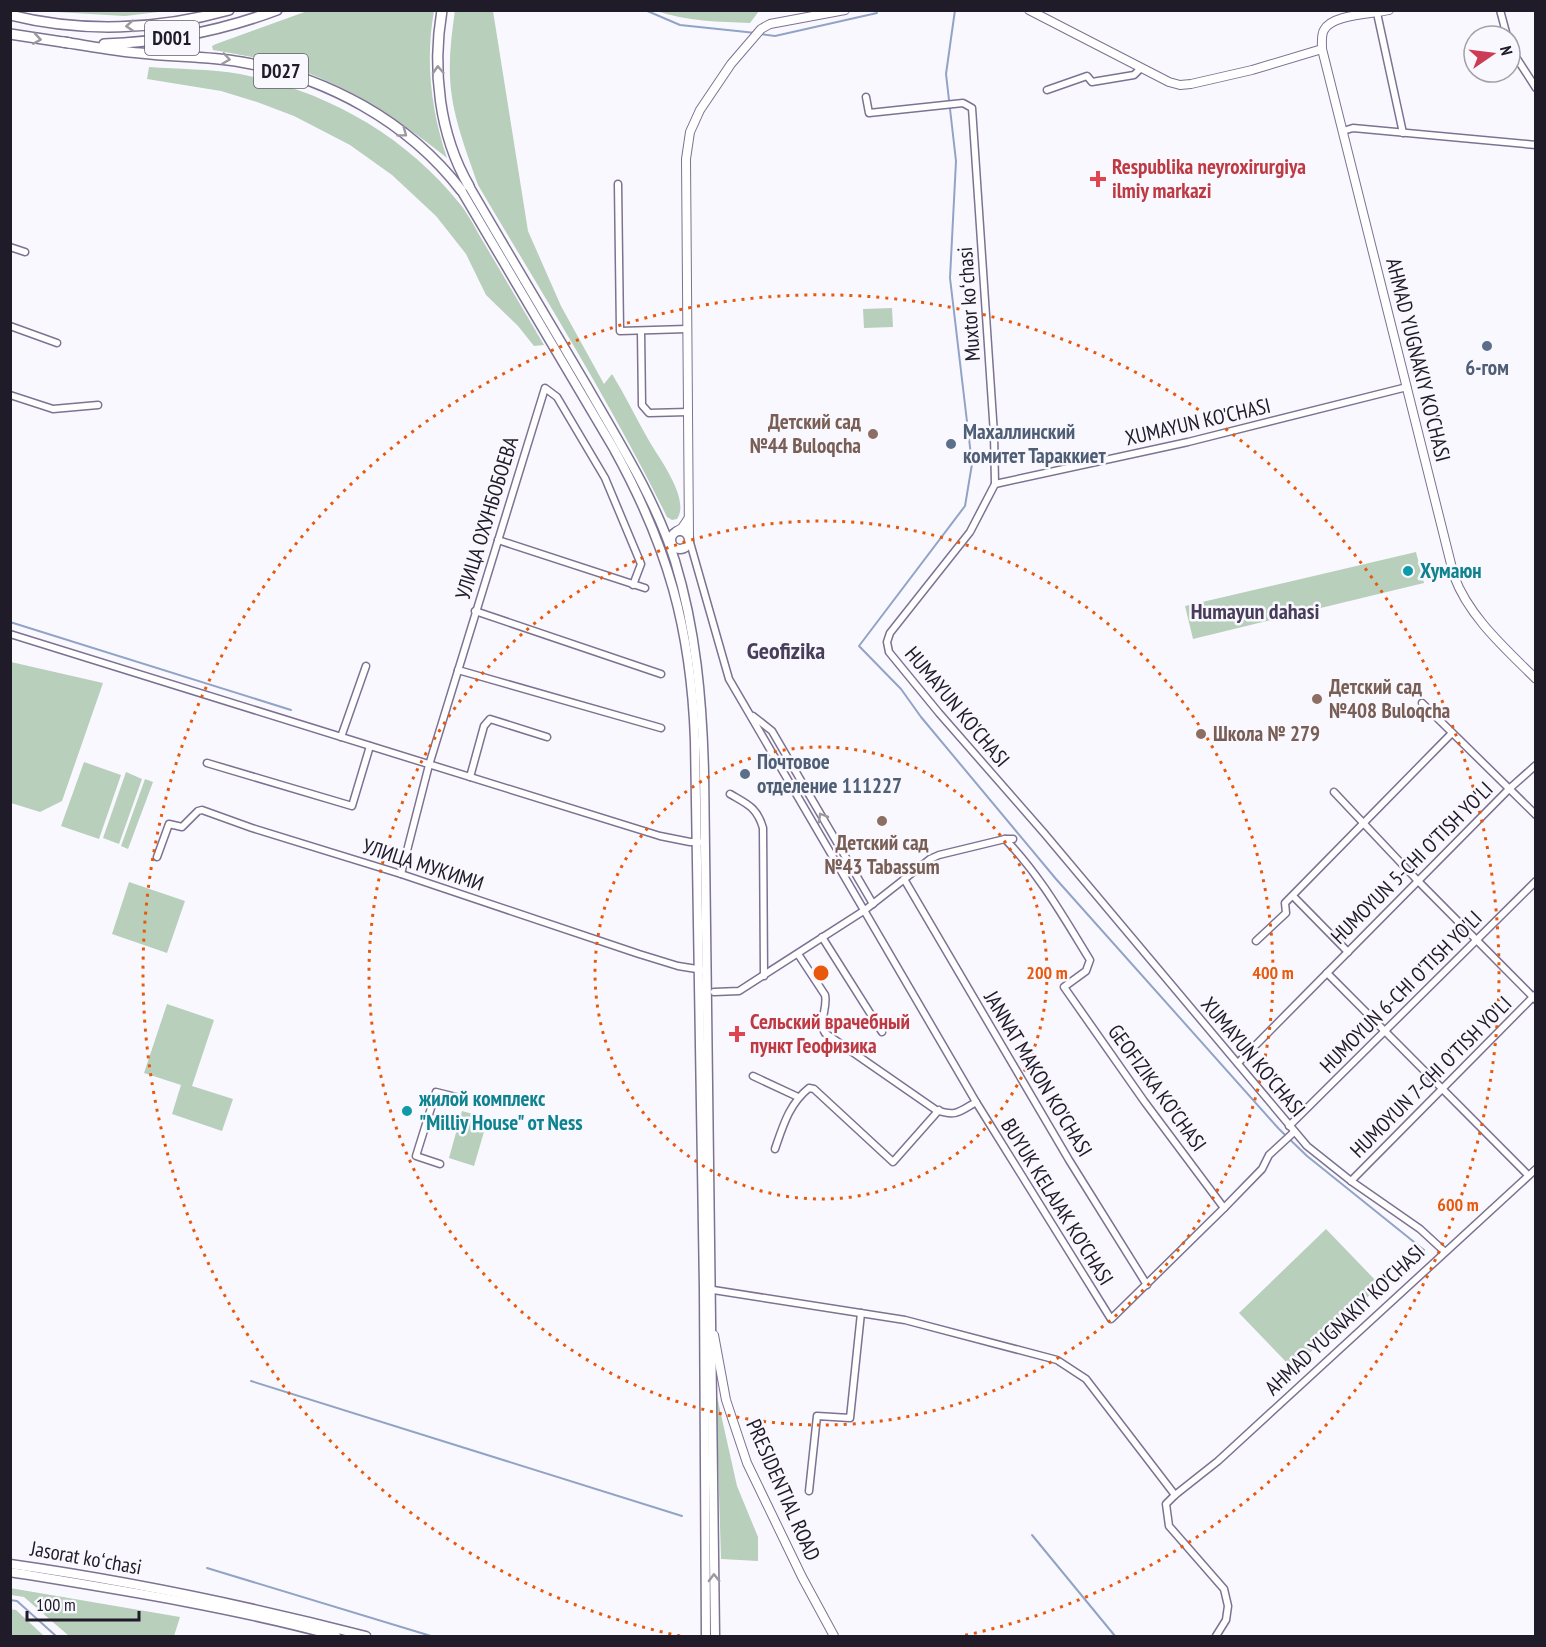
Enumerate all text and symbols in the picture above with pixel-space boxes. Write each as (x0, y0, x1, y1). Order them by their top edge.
one-way arrow (125, 19, 134, 32)
road number: D001 (145, 21, 199, 55)
north arrow (1462, 24, 1522, 84)
one-way arrow (31, 32, 41, 45)
text: N (1496, 44, 1517, 57)
one-way arrow (221, 53, 230, 65)
road number: D027 (254, 54, 308, 88)
one-way arrow (431, 66, 444, 75)
one-way arrow (397, 126, 408, 137)
place label: Respublika neyroxirurgiya ilmiy markazi (1112, 153, 1306, 204)
marker: Respublika neyroxirurgiya ilmiy markazi (1089, 170, 1107, 188)
street label: Muxtor koʻchasi (951, 246, 986, 362)
street label: AHMAD YUGNAKIY KO'CHASI (1380, 255, 1457, 465)
marker: 6-гом (1480, 339, 1494, 353)
place label: 6-гом (1465, 354, 1509, 381)
street label: XUMAYUN KO'CHASI (1123, 392, 1273, 451)
place label: Детский сад №44 Buloqcha (750, 408, 861, 459)
place label: Махаллинский комитет Тараккиет (963, 418, 1106, 469)
marker: Детский сад №44 Buloqcha (866, 427, 880, 441)
street label: УЛИЦА ОХУНБОБОЕВА (449, 433, 524, 603)
marker: Махаллинский комитет Тараккиет (944, 437, 958, 451)
place label: Хумаюн (1420, 557, 1482, 584)
marker: Хумаюн (1401, 564, 1415, 578)
district label: Humayun dahasi (1191, 597, 1319, 625)
district label: Geofizika (747, 635, 825, 666)
street label: HUMAYUN KO'CHASI (899, 641, 1016, 772)
place label: Детский сад №408 Buloqcha (1329, 673, 1451, 724)
marker: Детский сад №408 Buloqcha (1310, 692, 1324, 706)
place label: Школа № 279 (1213, 720, 1320, 747)
marker: Школа № 279 (1194, 727, 1208, 741)
place label: Почтовое отделение 111227 (757, 748, 902, 799)
marker: Почтовое отделение 111227 (738, 767, 752, 781)
street label: HUMOYUN 5-CHI O'TISH YO'LI (1325, 776, 1498, 949)
one-way arrow (817, 813, 829, 823)
marker: Детский сад №43 Tabassum (875, 814, 889, 828)
place label: Детский сад №43 Tabassum (824, 829, 940, 880)
street label: УЛИЦА МУКИМИ (359, 832, 487, 897)
street label: HUMOYUN 6-CHI O'TISH YO'LI (1314, 905, 1487, 1078)
text: 200 m (1026, 961, 1068, 984)
text: 400 m (1252, 961, 1294, 984)
centre of rings (811, 963, 831, 983)
street label: JANNAT MAKON KO'CHASI (978, 985, 1099, 1162)
street label: HUMOYUN 7-CHI O'TISH YO'LI (1344, 990, 1517, 1163)
street label: XUMAYUN KO'CHASI (1195, 991, 1311, 1122)
place label: Сельский врачебный пункт Геофизика (750, 1008, 910, 1059)
street label: GEOFIZIKA KO'CHASI (1102, 1019, 1213, 1157)
marker: Сельский врачебный пункт Геофизика (728, 1025, 746, 1043)
place label: жилой комплекс "Milliy House" от Ness (418, 1085, 583, 1136)
marker: жилой комплекс "Milliy House" от Ness (400, 1104, 414, 1118)
street label: BUYUK KELAJAK KO'CHASI (995, 1113, 1120, 1290)
text: 600 m (1437, 1193, 1479, 1216)
street label: AHMAD YUGNAKIY KO'CHASI (1259, 1238, 1430, 1401)
street label: PRESIDENTIAL ROAD (740, 1415, 827, 1565)
street label: Jasorat koʻchasi (27, 1534, 144, 1581)
one-way arrow (708, 1574, 720, 1583)
scale bar (27, 1584, 140, 1622)
text: 100 m (36, 1593, 76, 1616)

